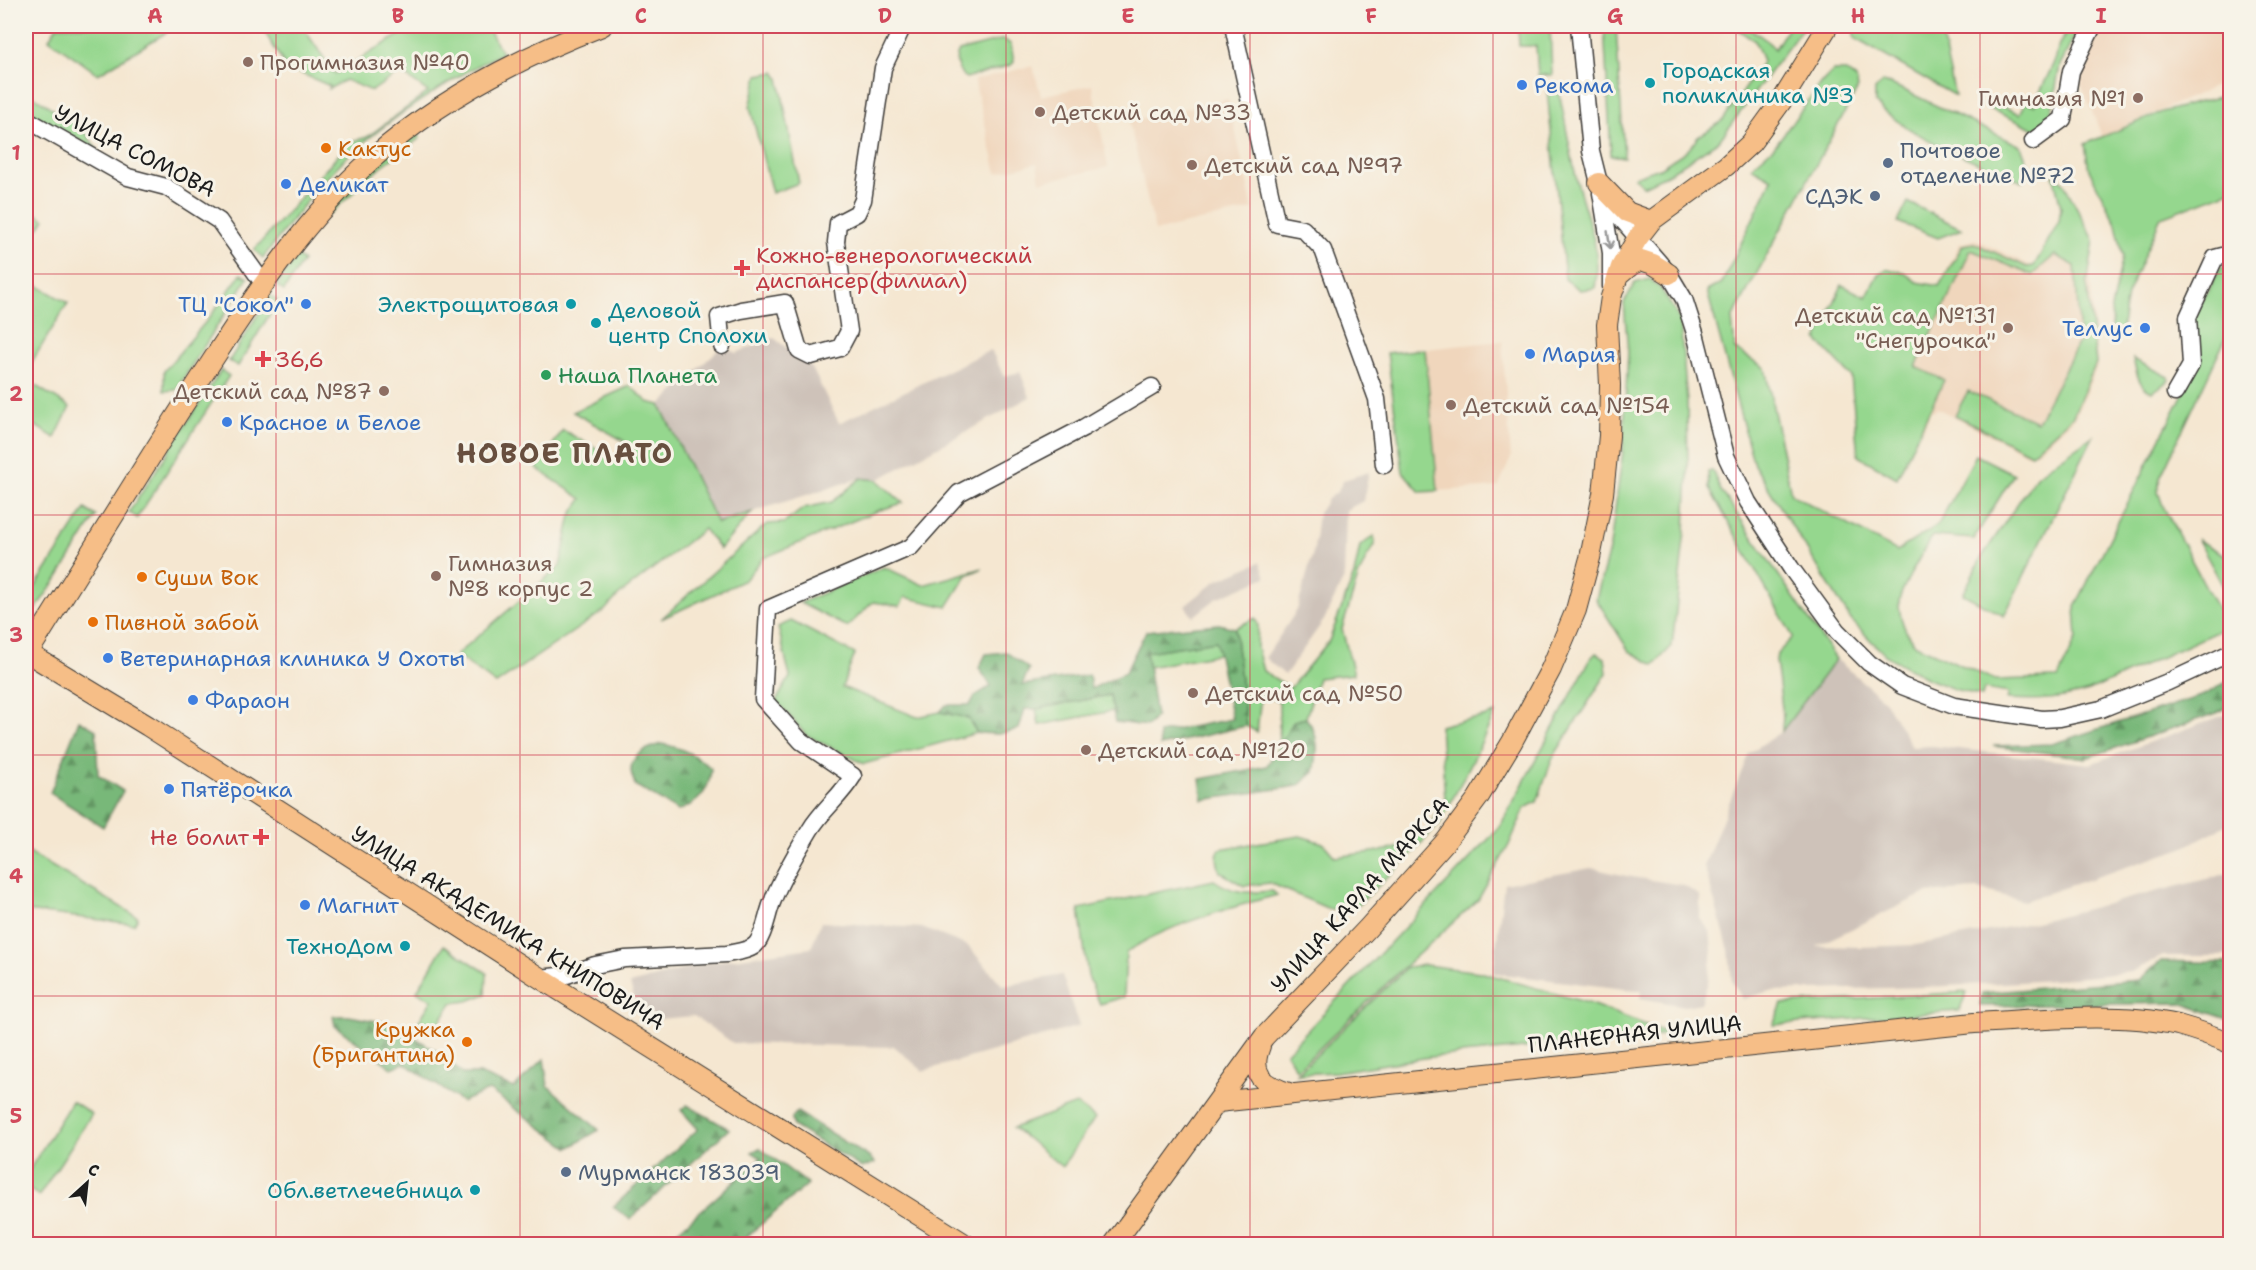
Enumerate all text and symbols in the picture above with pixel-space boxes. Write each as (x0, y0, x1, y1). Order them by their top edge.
text: A (147, 3, 163, 29)
text: B (392, 3, 404, 29)
text: C (635, 3, 647, 29)
text: D (878, 3, 892, 29)
text: E (1121, 3, 1135, 29)
text: F (1365, 3, 1377, 29)
text: G (1607, 3, 1623, 29)
text: H (1851, 3, 1865, 29)
text: I (2095, 3, 2107, 29)
place label: Прогимназия №40 (260, 48, 470, 77)
marker: Прогимназия №40 (241, 55, 255, 69)
place label: Городская поликлиника №3 (1662, 56, 1854, 110)
place label: Рекома (1534, 71, 1614, 100)
marker: Городская поликлиника №3 (1643, 76, 1657, 90)
marker: Рекома (1515, 78, 1529, 92)
place label: Гимназия №1 (1978, 84, 2126, 113)
marker: Гимназия №1 (2131, 91, 2145, 105)
street label: УЛИЦА СОМОВА (50, 98, 220, 204)
place label: Детский сад №33 (1052, 98, 1251, 127)
marker: Детский сад №33 (1033, 105, 1047, 119)
place label: Кактус (338, 134, 412, 163)
place label: Почтовое отделение №72 (1900, 136, 2075, 190)
text: 1 (11, 140, 21, 166)
marker: Кактус (319, 141, 333, 155)
place label: Детский сад №97 (1204, 151, 1403, 180)
marker: Почтовое отделение №72 (1881, 156, 1895, 170)
marker: Детский сад №97 (1185, 158, 1199, 172)
place label: Деликат (298, 170, 389, 199)
marker: Деликат (279, 177, 293, 191)
place label: СДЭК (1805, 182, 1863, 211)
marker: СДЭК (1868, 189, 1882, 203)
one-way arrow (1603, 230, 1614, 249)
place label: Кожно-венерологический диспансер(филиал) (756, 241, 1032, 295)
marker: Кожно-венерологический диспансер(филиал) (733, 259, 751, 277)
place label: ТЦ "Сокол" (178, 290, 294, 319)
place label: Электрощитовая (378, 290, 559, 319)
place label: Деловой центр Сполохи (608, 296, 768, 350)
marker: ТЦ "Сокол" (299, 297, 313, 311)
marker: Электрощитовая (564, 297, 578, 311)
place label: Детский сад №131 "Снегурочка" (1795, 301, 1996, 355)
place label: Теллус (2062, 314, 2133, 343)
marker: Деловой центр Сполохи (589, 316, 603, 330)
marker: Детский сад №131 "Снегурочка" (2001, 321, 2015, 335)
marker: Теллус (2138, 321, 2152, 335)
place label: Мария (1542, 340, 1616, 369)
place label: 36,6 (275, 345, 324, 374)
marker: Мария (1523, 347, 1537, 361)
marker: 36,6 (256, 352, 270, 366)
place label: Наша Планета (558, 361, 718, 390)
marker: Наша Планета (539, 368, 553, 382)
place label: Детский сад №87 (173, 377, 372, 406)
text: 2 (9, 381, 23, 407)
marker: Детский сад №87 (377, 384, 391, 398)
place label: Детский сад №154 (1463, 391, 1670, 420)
marker: Детский сад №154 (1444, 398, 1458, 412)
place label: Красное и Белое (239, 408, 422, 437)
marker: Красное и Белое (220, 415, 234, 429)
district label: НОВОЕ ПЛАТО (456, 434, 674, 472)
place label: Гимназия №8 корпус 2 (448, 549, 593, 603)
place label: Суши Вок (154, 563, 259, 592)
marker: Гимназия №8 корпус 2 (429, 569, 443, 583)
marker: Суши Вок (135, 570, 149, 584)
place label: Пивной забой (105, 608, 259, 637)
marker: Пивной забой (86, 615, 100, 629)
text: 3 (9, 622, 23, 648)
place label: Ветеринарная клиника У Охоты (120, 644, 465, 673)
marker: Ветеринарная клиника У Охоты (101, 651, 115, 665)
place label: Детский сад №50 (1205, 679, 1403, 708)
place label: Фараон (205, 686, 290, 715)
marker: Детский сад №50 (1186, 686, 1200, 700)
marker: Фараон (186, 693, 200, 707)
place label: Детский сад №120 (1098, 736, 1306, 765)
marker: Детский сад №120 (1079, 743, 1093, 757)
place label: Пятёрочка (181, 775, 293, 804)
marker: Пятёрочка (162, 782, 176, 796)
street label: УЛИЦА КАРЛА МАРКСА (1264, 791, 1456, 999)
street label: УЛИЦА АКАДЕМИКА КНИПОВИЧА (346, 819, 670, 1037)
place label: Не болит (150, 823, 250, 852)
marker: Не болит (254, 830, 268, 844)
text: 4 (9, 863, 23, 889)
place label: Магнит (317, 891, 400, 920)
marker: Магнит (298, 898, 312, 912)
place label: ТехноДом (286, 932, 393, 961)
marker: ТехноДом (398, 939, 412, 953)
street label: ПЛАНЕРНАЯ УЛИЦА (1527, 1008, 1743, 1060)
place label: Кружка (Бригантина) (311, 1015, 455, 1069)
marker: Кружка (Бригантина) (460, 1035, 474, 1049)
text: 5 (10, 1103, 22, 1129)
north arrow (57, 1153, 117, 1213)
text: С (84, 1158, 103, 1182)
place label: Мурманск 183039 (578, 1158, 780, 1187)
marker: Мурманск 183039 (559, 1165, 573, 1179)
place label: Обл.ветлечебница (267, 1176, 463, 1205)
marker: Обл.ветлечебница (468, 1183, 482, 1197)

